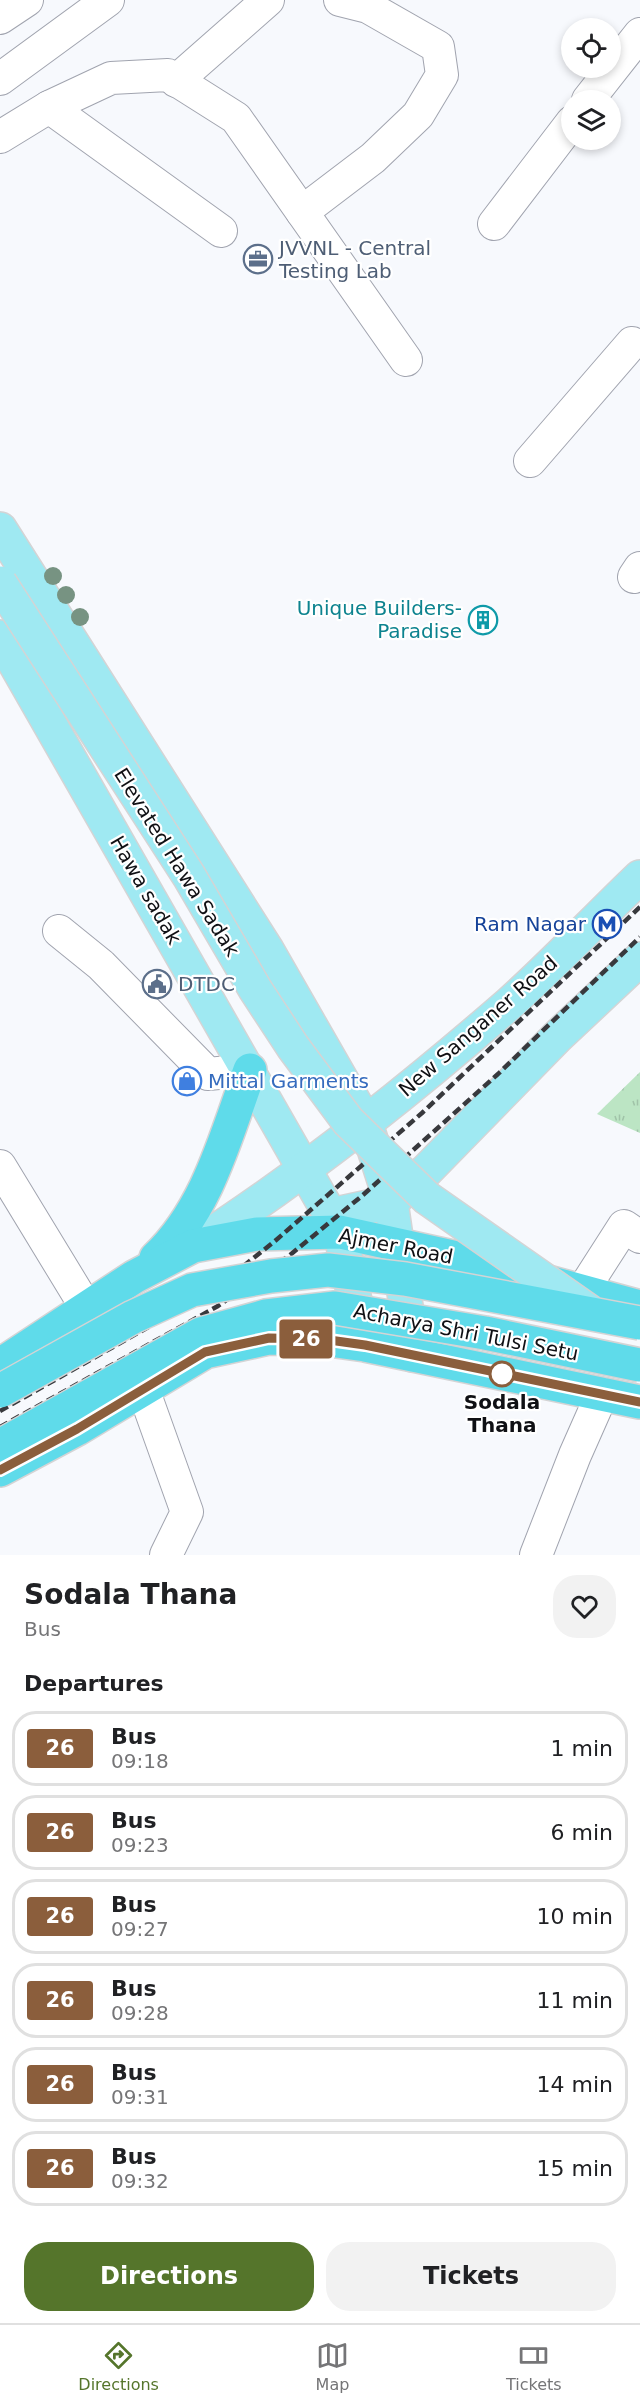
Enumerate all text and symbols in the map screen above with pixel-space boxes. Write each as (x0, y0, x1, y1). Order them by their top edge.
map controls (561, 18, 621, 150)
button: locate (561, 18, 621, 78)
button: layers (561, 90, 621, 150)
place label: JVVNL - Central Testing Lab (277, 236, 431, 283)
office icon: JVVNL - Central Testing Lab (242, 243, 274, 275)
place label: Unique Builders- Paradise (297, 596, 462, 643)
building icon: Unique Builders- Paradise (467, 604, 499, 636)
street label: Elevated Hawa Sadak (109, 763, 245, 961)
street label: Hawa sadak (105, 831, 187, 949)
metro station icon: Ram Nagar (591, 908, 623, 940)
place label: Ram Nagar (474, 912, 587, 936)
street label: New Sanganer Road (394, 951, 562, 1101)
public building icon: DTDC (141, 968, 173, 1000)
place label: DTDC (178, 972, 235, 996)
shop icon: Mittal Garments (171, 1065, 203, 1097)
place label: Mittal Garments (208, 1069, 369, 1093)
street label: Ajmer Road (337, 1223, 455, 1269)
street label: Acharya Shri Tulsi Setu (351, 1298, 581, 1366)
line badge: 26 (279, 1320, 333, 1358)
text: 26 (291, 1327, 321, 1351)
marker: Sodala Thana (489, 1361, 515, 1387)
place label: Sodala Thana (464, 1390, 540, 1437)
button: heart (553, 1575, 616, 1638)
text: Sodala Thana (24, 1578, 237, 1611)
text: Bus (24, 1617, 61, 1641)
text: Departures (24, 1671, 164, 1696)
text: Bus (111, 1724, 157, 1749)
text: 26 (45, 1736, 75, 1760)
text: 1 min (551, 1736, 613, 1761)
text: 09:18 (111, 1749, 169, 1773)
text: Bus (111, 1808, 157, 1833)
text: 26 (45, 1820, 75, 1844)
text: 6 min (551, 1820, 613, 1845)
text: 09:23 (111, 1833, 169, 1857)
text: Bus (111, 1892, 157, 1917)
text: 26 (45, 1904, 75, 1928)
text: 10 min (537, 1904, 613, 1929)
text: 09:27 (111, 1917, 169, 1941)
text: Bus (111, 1976, 157, 2001)
text: 26 (45, 1988, 75, 2012)
text: 11 min (537, 1988, 613, 2013)
text: 09:28 (111, 2001, 169, 2025)
text: Bus (111, 2060, 157, 2085)
text: 26 (45, 2072, 75, 2096)
text: 14 min (537, 2072, 613, 2097)
text: 09:31 (111, 2085, 169, 2109)
text: Bus (111, 2144, 157, 2169)
text: 26 (45, 2156, 75, 2180)
text: 15 min (537, 2156, 613, 2181)
text: 09:32 (111, 2169, 169, 2193)
button: Directions (24, 2242, 314, 2311)
button: Tickets (326, 2242, 616, 2311)
tab: Directions (78, 2339, 159, 2394)
tab: Map (316, 2339, 349, 2394)
tab: Tickets (506, 2339, 562, 2394)

